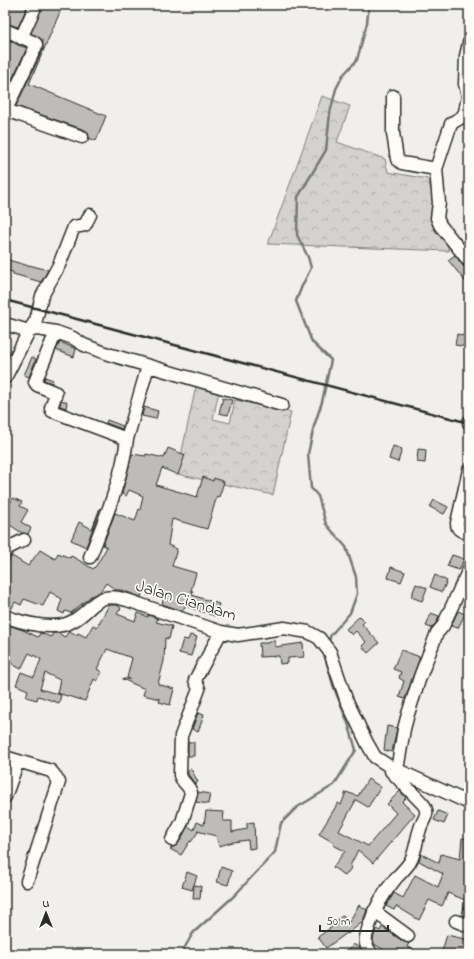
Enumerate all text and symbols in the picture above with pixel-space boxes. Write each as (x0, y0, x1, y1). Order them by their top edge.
street label: Jalan Ciandam (133, 574, 239, 628)
north arrow (26, 893, 66, 933)
text: U (43, 896, 50, 912)
scale bar (320, 907, 388, 933)
text: 50 m (326, 913, 350, 931)

